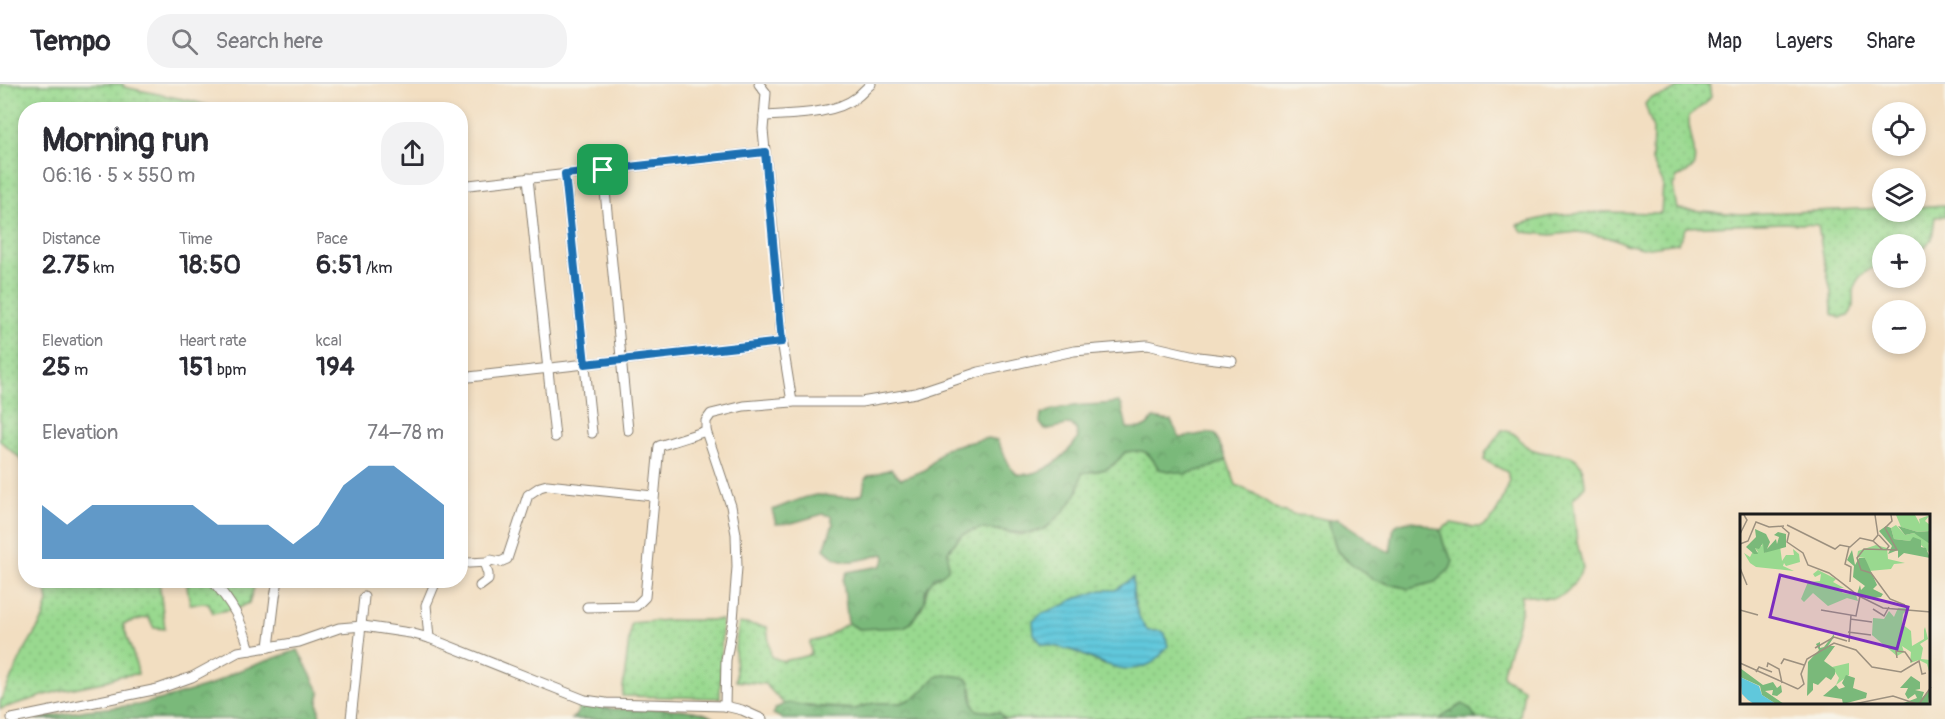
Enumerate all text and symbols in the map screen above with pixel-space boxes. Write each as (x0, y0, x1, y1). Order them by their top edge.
search box (147, 14, 567, 68)
text: Tempo (30, 24, 111, 59)
icon: search (168, 25, 201, 58)
text: Search here (216, 27, 323, 55)
text: Map (1707, 28, 1742, 55)
text: Layers (1775, 28, 1833, 55)
text: Share (1866, 28, 1915, 55)
map controls (1872, 102, 1926, 354)
button: locate (1872, 102, 1926, 156)
text: Morning run (42, 120, 209, 161)
button: share (381, 122, 444, 185)
pin (577, 144, 628, 195)
icon: arrive (586, 153, 619, 186)
text: 06:16 · 5 × 550 m (42, 163, 195, 188)
button: layers (1872, 168, 1926, 222)
text: Distance (42, 229, 101, 249)
text: Time (179, 229, 212, 249)
text: Pace (316, 229, 348, 249)
button: + (1872, 234, 1926, 288)
text: 2.75 (42, 249, 90, 281)
text: 18:50 (179, 249, 241, 281)
text: 6:51 (316, 249, 362, 281)
text: km (90, 258, 114, 278)
text: /km (362, 258, 392, 278)
button: − (1872, 300, 1926, 354)
text: Elevation (42, 331, 103, 351)
text: Heart rate (179, 331, 246, 351)
text: kcal (316, 331, 342, 351)
text: 25 (42, 351, 71, 383)
text: 151 (179, 351, 213, 383)
text: 194 (316, 351, 355, 383)
text: m (71, 360, 88, 380)
text: bpm (213, 360, 247, 380)
text: Elevation (42, 420, 118, 445)
text: 74–78 m (367, 420, 444, 445)
inset map (1740, 514, 1930, 704)

